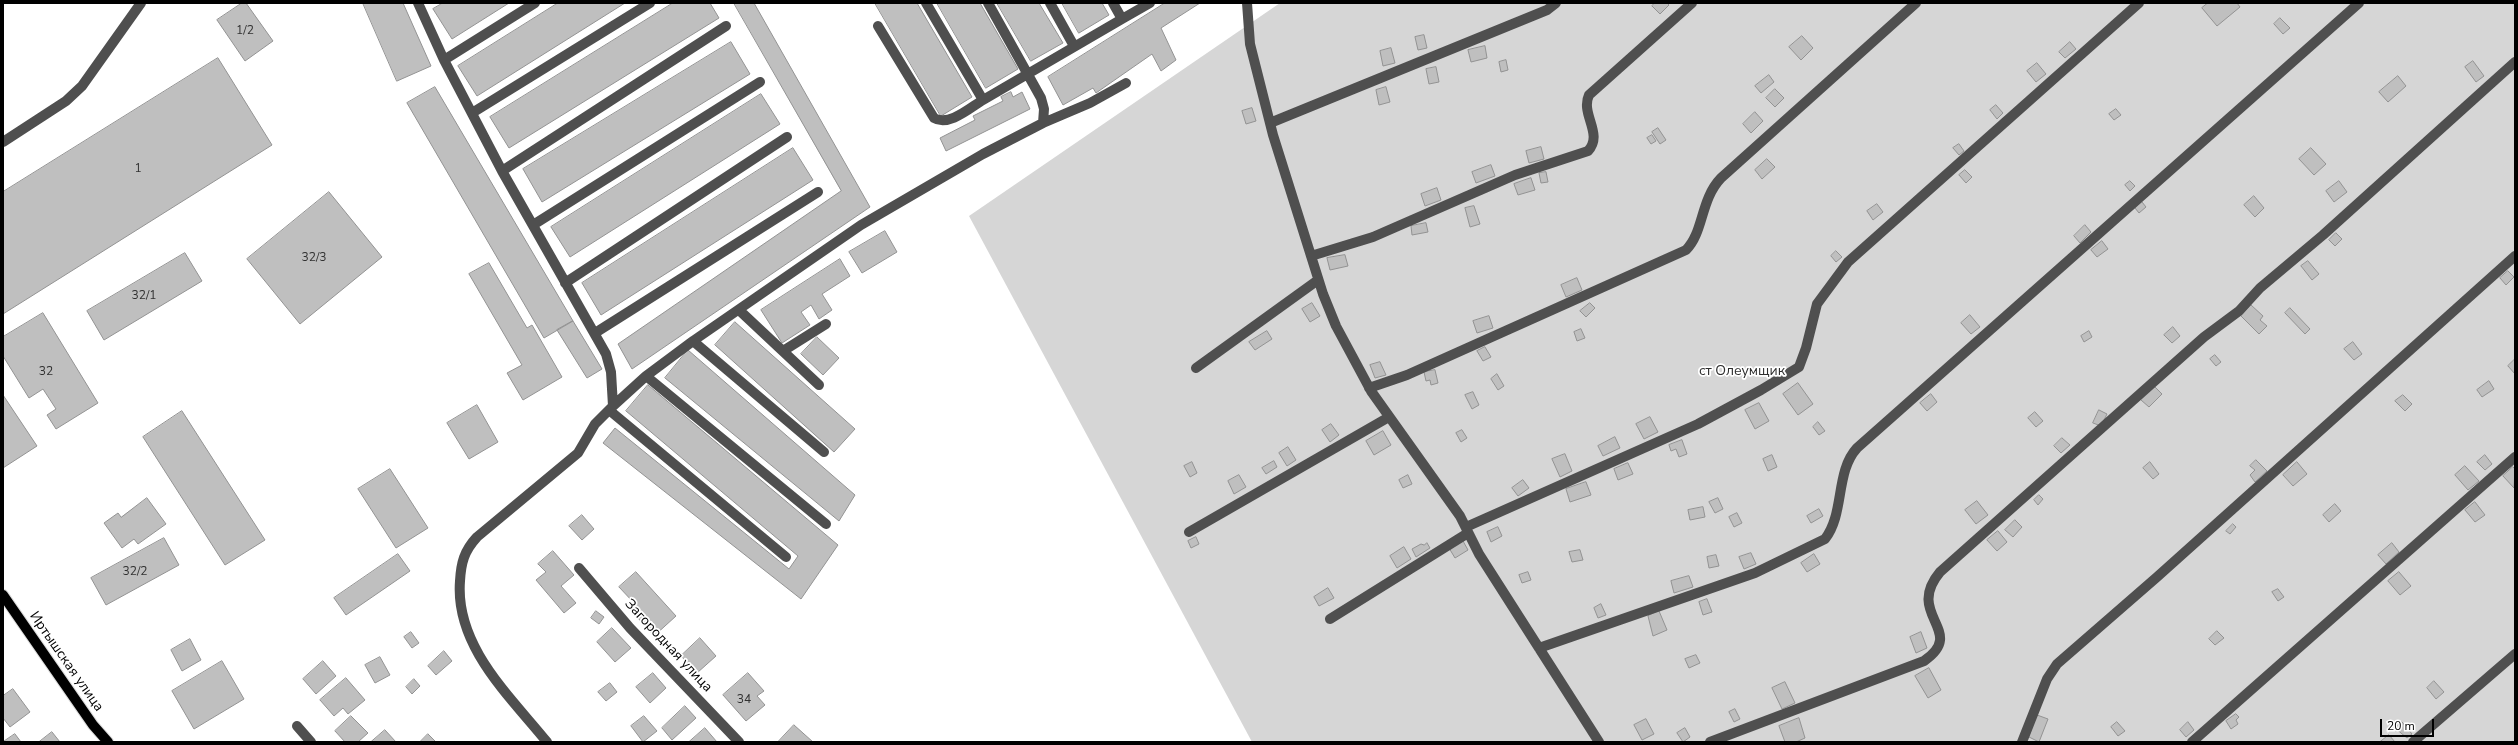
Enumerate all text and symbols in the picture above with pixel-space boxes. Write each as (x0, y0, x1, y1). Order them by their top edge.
house number: 1/2 (236, 24, 254, 38)
house number: 1 (134, 162, 142, 176)
house number: 32/3 (302, 251, 326, 265)
house number: 32/1 (132, 289, 156, 303)
park label: ст Олеумщик (1699, 364, 1785, 380)
house number: 32 (39, 365, 53, 379)
house number: 32/2 (123, 565, 147, 579)
street label: Загородная улица (621, 596, 715, 696)
street label: Иртышская улица (25, 609, 107, 715)
house number: 34 (737, 693, 751, 707)
scale bar (2382, 711, 2436, 737)
text: 20 m (2387, 718, 2415, 734)

